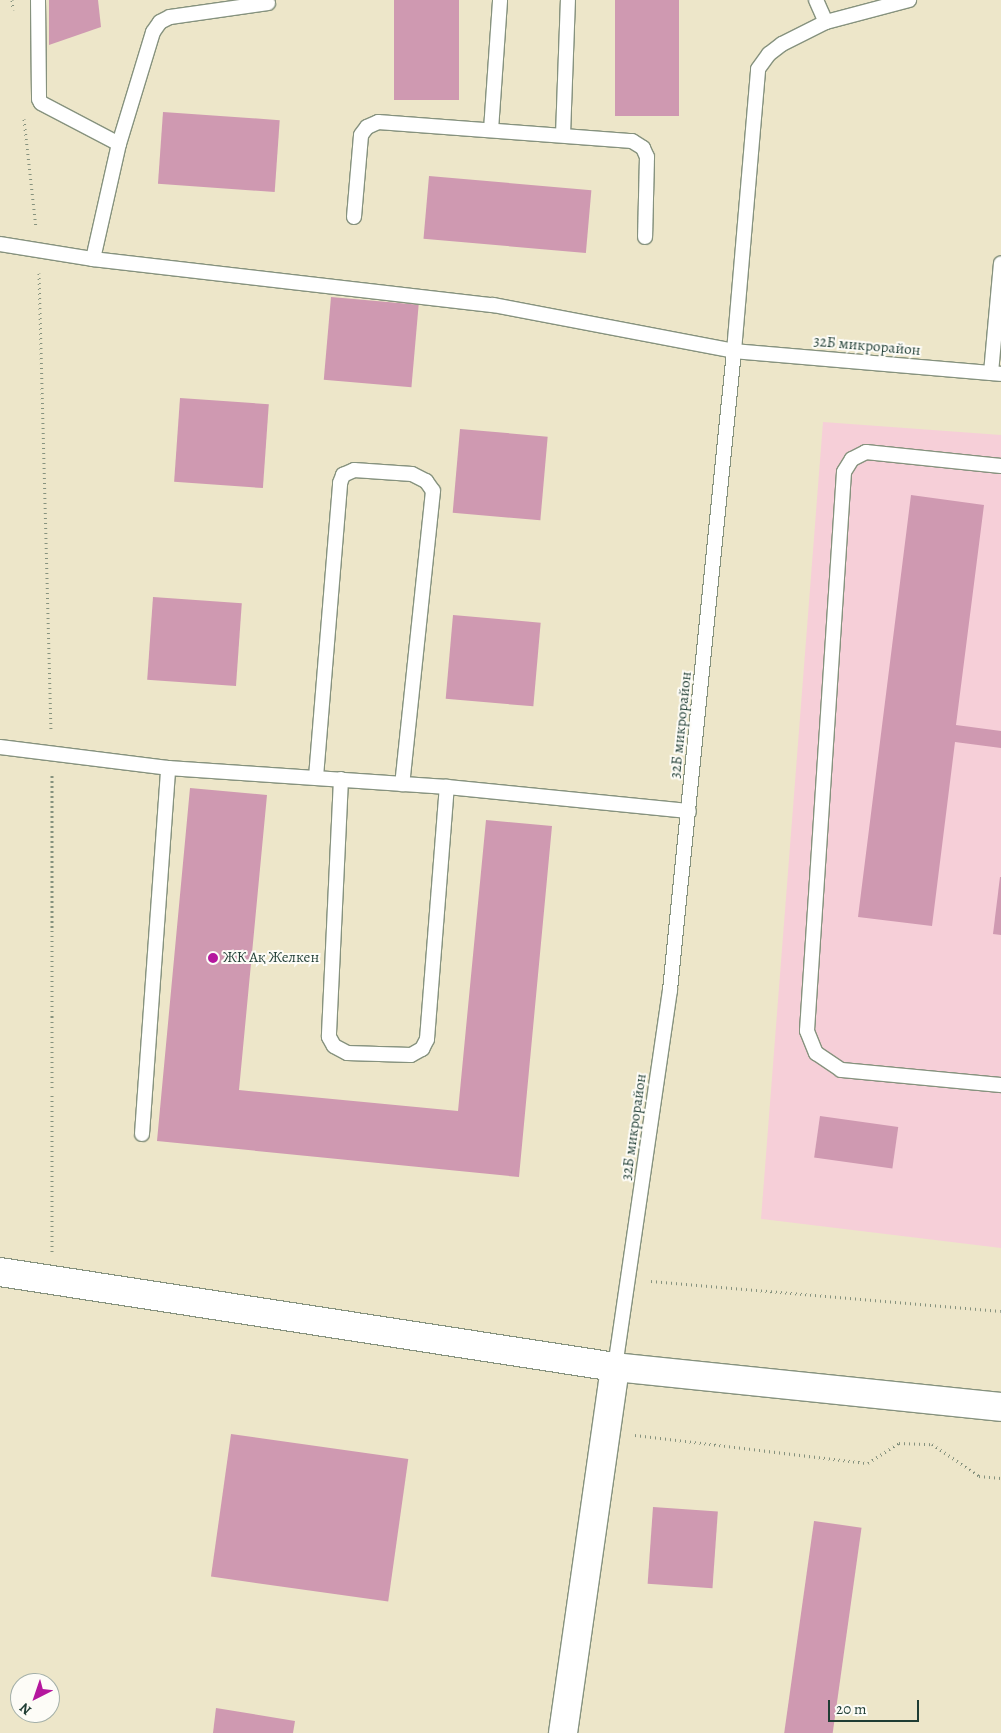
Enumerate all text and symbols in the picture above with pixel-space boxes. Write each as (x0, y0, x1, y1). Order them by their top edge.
street label: 32Б микрорайон (813, 332, 921, 360)
street label: 32Б микрорайон (666, 671, 696, 779)
place label: ЖК Ақ Желкен (223, 949, 319, 967)
marker: ЖК Ақ Желкен (207, 952, 219, 964)
street label: 32Б микрорайон (618, 1073, 650, 1181)
north arrow (10, 1673, 60, 1723)
scale bar (831, 1690, 922, 1722)
text: N (15, 1698, 36, 1719)
text: 20 m (836, 1699, 867, 1719)

